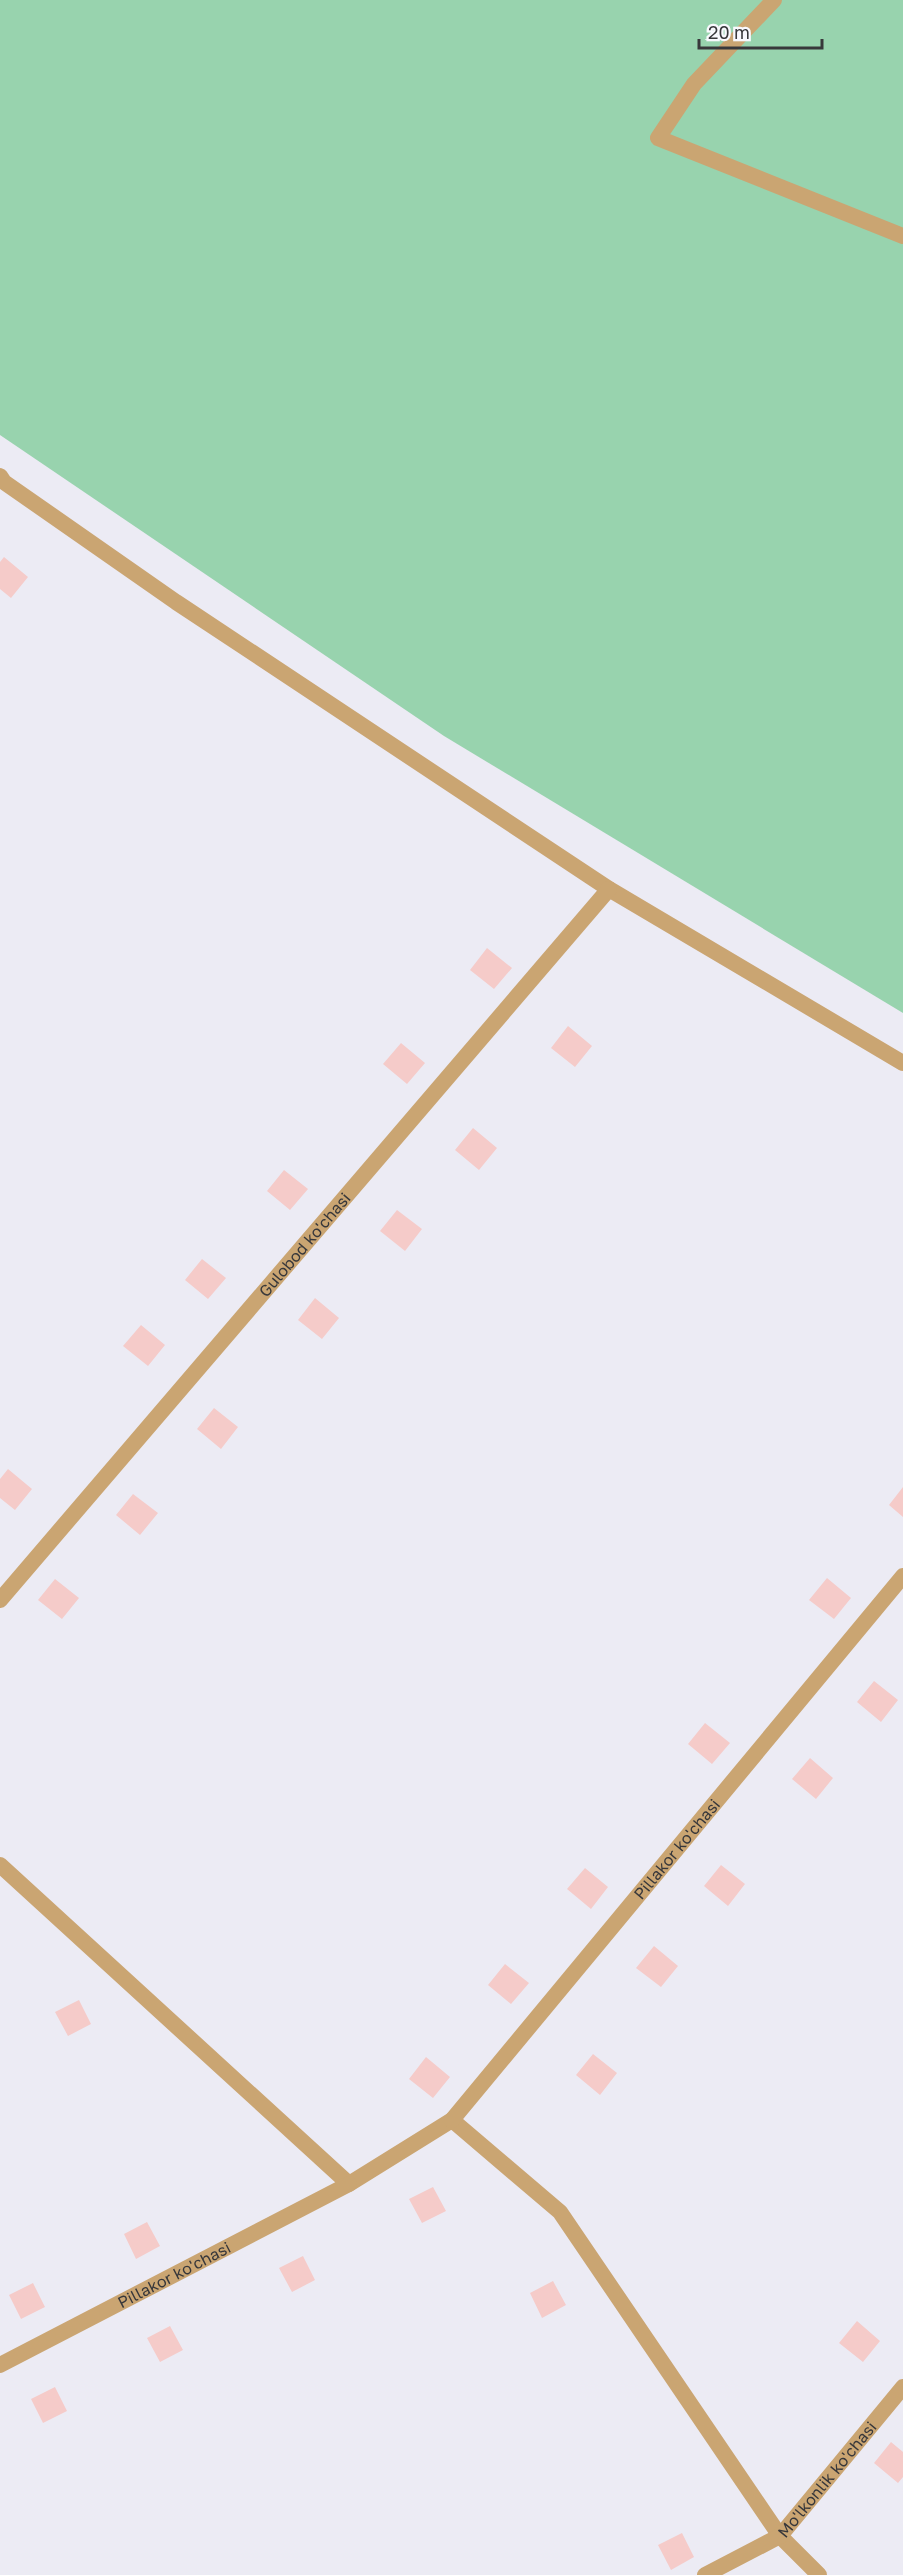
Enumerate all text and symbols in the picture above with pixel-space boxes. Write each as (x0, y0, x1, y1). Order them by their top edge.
scale bar (699, 12, 822, 50)
text: 20 m (708, 21, 750, 43)
street label: Gulobod ko'chasi (254, 1188, 355, 1301)
street label: Pillakor ko'chasi (629, 1795, 724, 1903)
street label: Pillakor ko'chasi (114, 2237, 234, 2312)
street label: Mo'lkonlik ko'chasi (773, 2417, 880, 2541)

